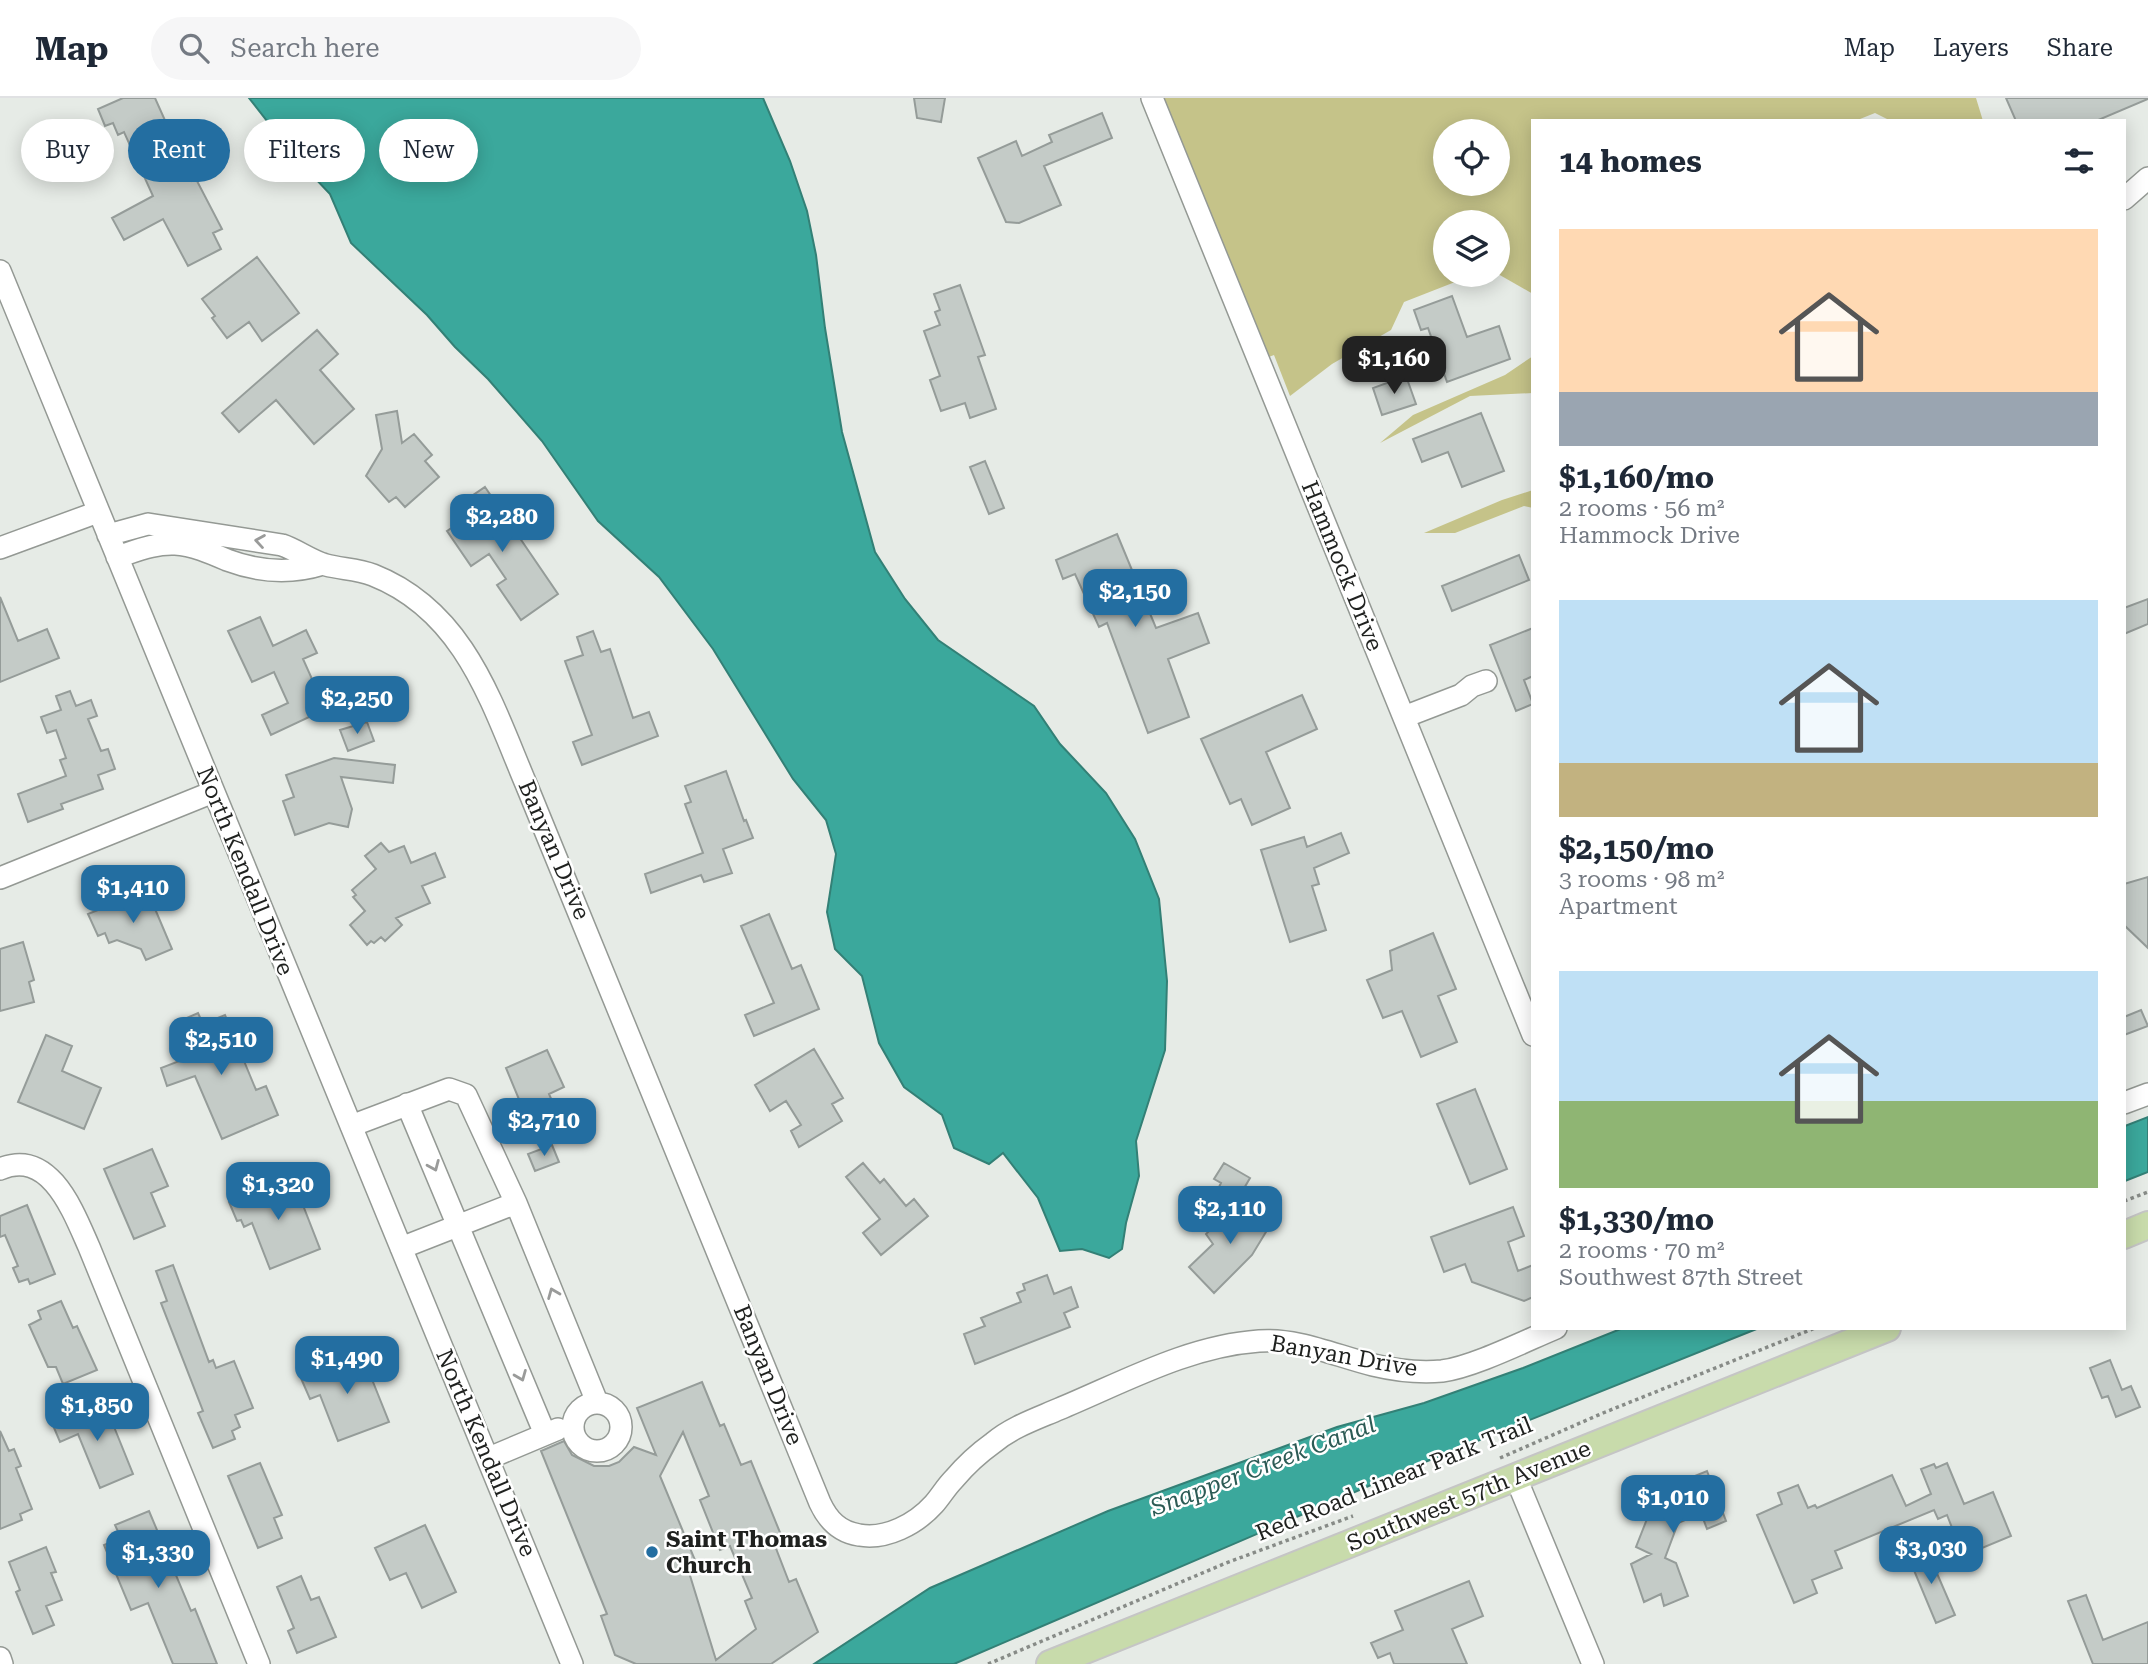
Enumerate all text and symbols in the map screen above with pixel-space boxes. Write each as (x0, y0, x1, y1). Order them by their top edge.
search box (151, 17, 641, 80)
text: Map (35, 29, 109, 68)
icon: search (175, 29, 213, 67)
text: Search here (231, 33, 380, 63)
text: Map (1844, 34, 1895, 62)
text: Layers (1933, 34, 2009, 62)
text: Share (2047, 34, 2113, 62)
chip: Buy (21, 119, 114, 182)
chip: Rent (128, 119, 230, 182)
chip: Filters (244, 119, 365, 182)
chip: New (379, 119, 478, 182)
map controls (1433, 119, 1510, 287)
button: locate (1433, 119, 1510, 196)
icon: filters (2060, 142, 2098, 180)
text: 14 homes (1559, 144, 1702, 179)
button: layers (1433, 210, 1510, 287)
icon: home (1766, 274, 1892, 400)
pin: $1,160 (1337, 336, 1451, 396)
text: $1,160 (1358, 345, 1430, 372)
text: $1,160/mo (1559, 460, 1714, 495)
street label: Hammock Drive (1296, 477, 1388, 655)
pin: $2,280 (445, 494, 559, 554)
text: 2 rooms · 56 m² (1559, 495, 1725, 522)
text: $2,280 (466, 503, 538, 530)
text: Hammock Drive (1559, 522, 1740, 549)
one-way arrow (254, 534, 266, 549)
pin: $2,150 (1078, 570, 1192, 629)
text: $2,150 (1099, 578, 1171, 605)
icon: home (1766, 645, 1892, 771)
pin: $2,250 (300, 676, 414, 736)
text: $2,250 (321, 685, 393, 712)
street label: North Kendall Drive (191, 763, 299, 979)
street label: Banyan Drive (513, 776, 595, 924)
text: $2,150/mo (1559, 831, 1714, 866)
pin: $1,410 (76, 866, 190, 925)
text: 3 rooms · 98 m² (1559, 866, 1725, 893)
text: $1,410 (97, 874, 169, 901)
text: Apartment (1559, 893, 1678, 920)
icon: home (1766, 1016, 1892, 1142)
pin: $2,510 (164, 1018, 278, 1077)
text: $2,510 (185, 1026, 257, 1053)
pin: $2,710 (487, 1098, 601, 1158)
text: $2,710 (508, 1107, 580, 1134)
one-way arrow (426, 1159, 440, 1172)
pin: $1,320 (221, 1162, 335, 1222)
text: $1,320 (242, 1171, 314, 1198)
pin: $2,110 (1173, 1186, 1287, 1246)
text: $2,110 (1194, 1195, 1266, 1222)
text: $1,330/mo (1559, 1202, 1714, 1237)
text: 2 rooms · 70 m² (1559, 1237, 1725, 1264)
text: Southwest 87th Street (1559, 1264, 1803, 1291)
one-way arrow (547, 1288, 561, 1300)
street label: Banyan Drive (728, 1301, 808, 1449)
street label: Banyan Drive (1268, 1330, 1420, 1382)
pin: $1,490 (290, 1336, 404, 1396)
text: $1,490 (311, 1345, 383, 1372)
street label: North Kendall Drive (430, 1345, 542, 1561)
one-way arrow (513, 1370, 527, 1382)
pin: $1,850 (40, 1384, 154, 1443)
text: $1,850 (61, 1392, 133, 1419)
water label: Snapper Creek Canal (1145, 1410, 1380, 1522)
street label: Red Road Linear Park Trail (1252, 1411, 1536, 1547)
street label: Southwest 57th Avenue (1343, 1435, 1595, 1557)
pin: $1,010 (1616, 1476, 1730, 1535)
text: $1,010 (1637, 1484, 1709, 1511)
place label: Saint Thomas Church (666, 1526, 827, 1579)
pin: $3,030 (1874, 1526, 1988, 1586)
pin: $1,330 (101, 1530, 215, 1590)
text: $3,030 (1895, 1535, 1967, 1562)
text: $1,330 (122, 1539, 194, 1566)
marker: Saint Thomas Church (644, 1544, 660, 1560)

